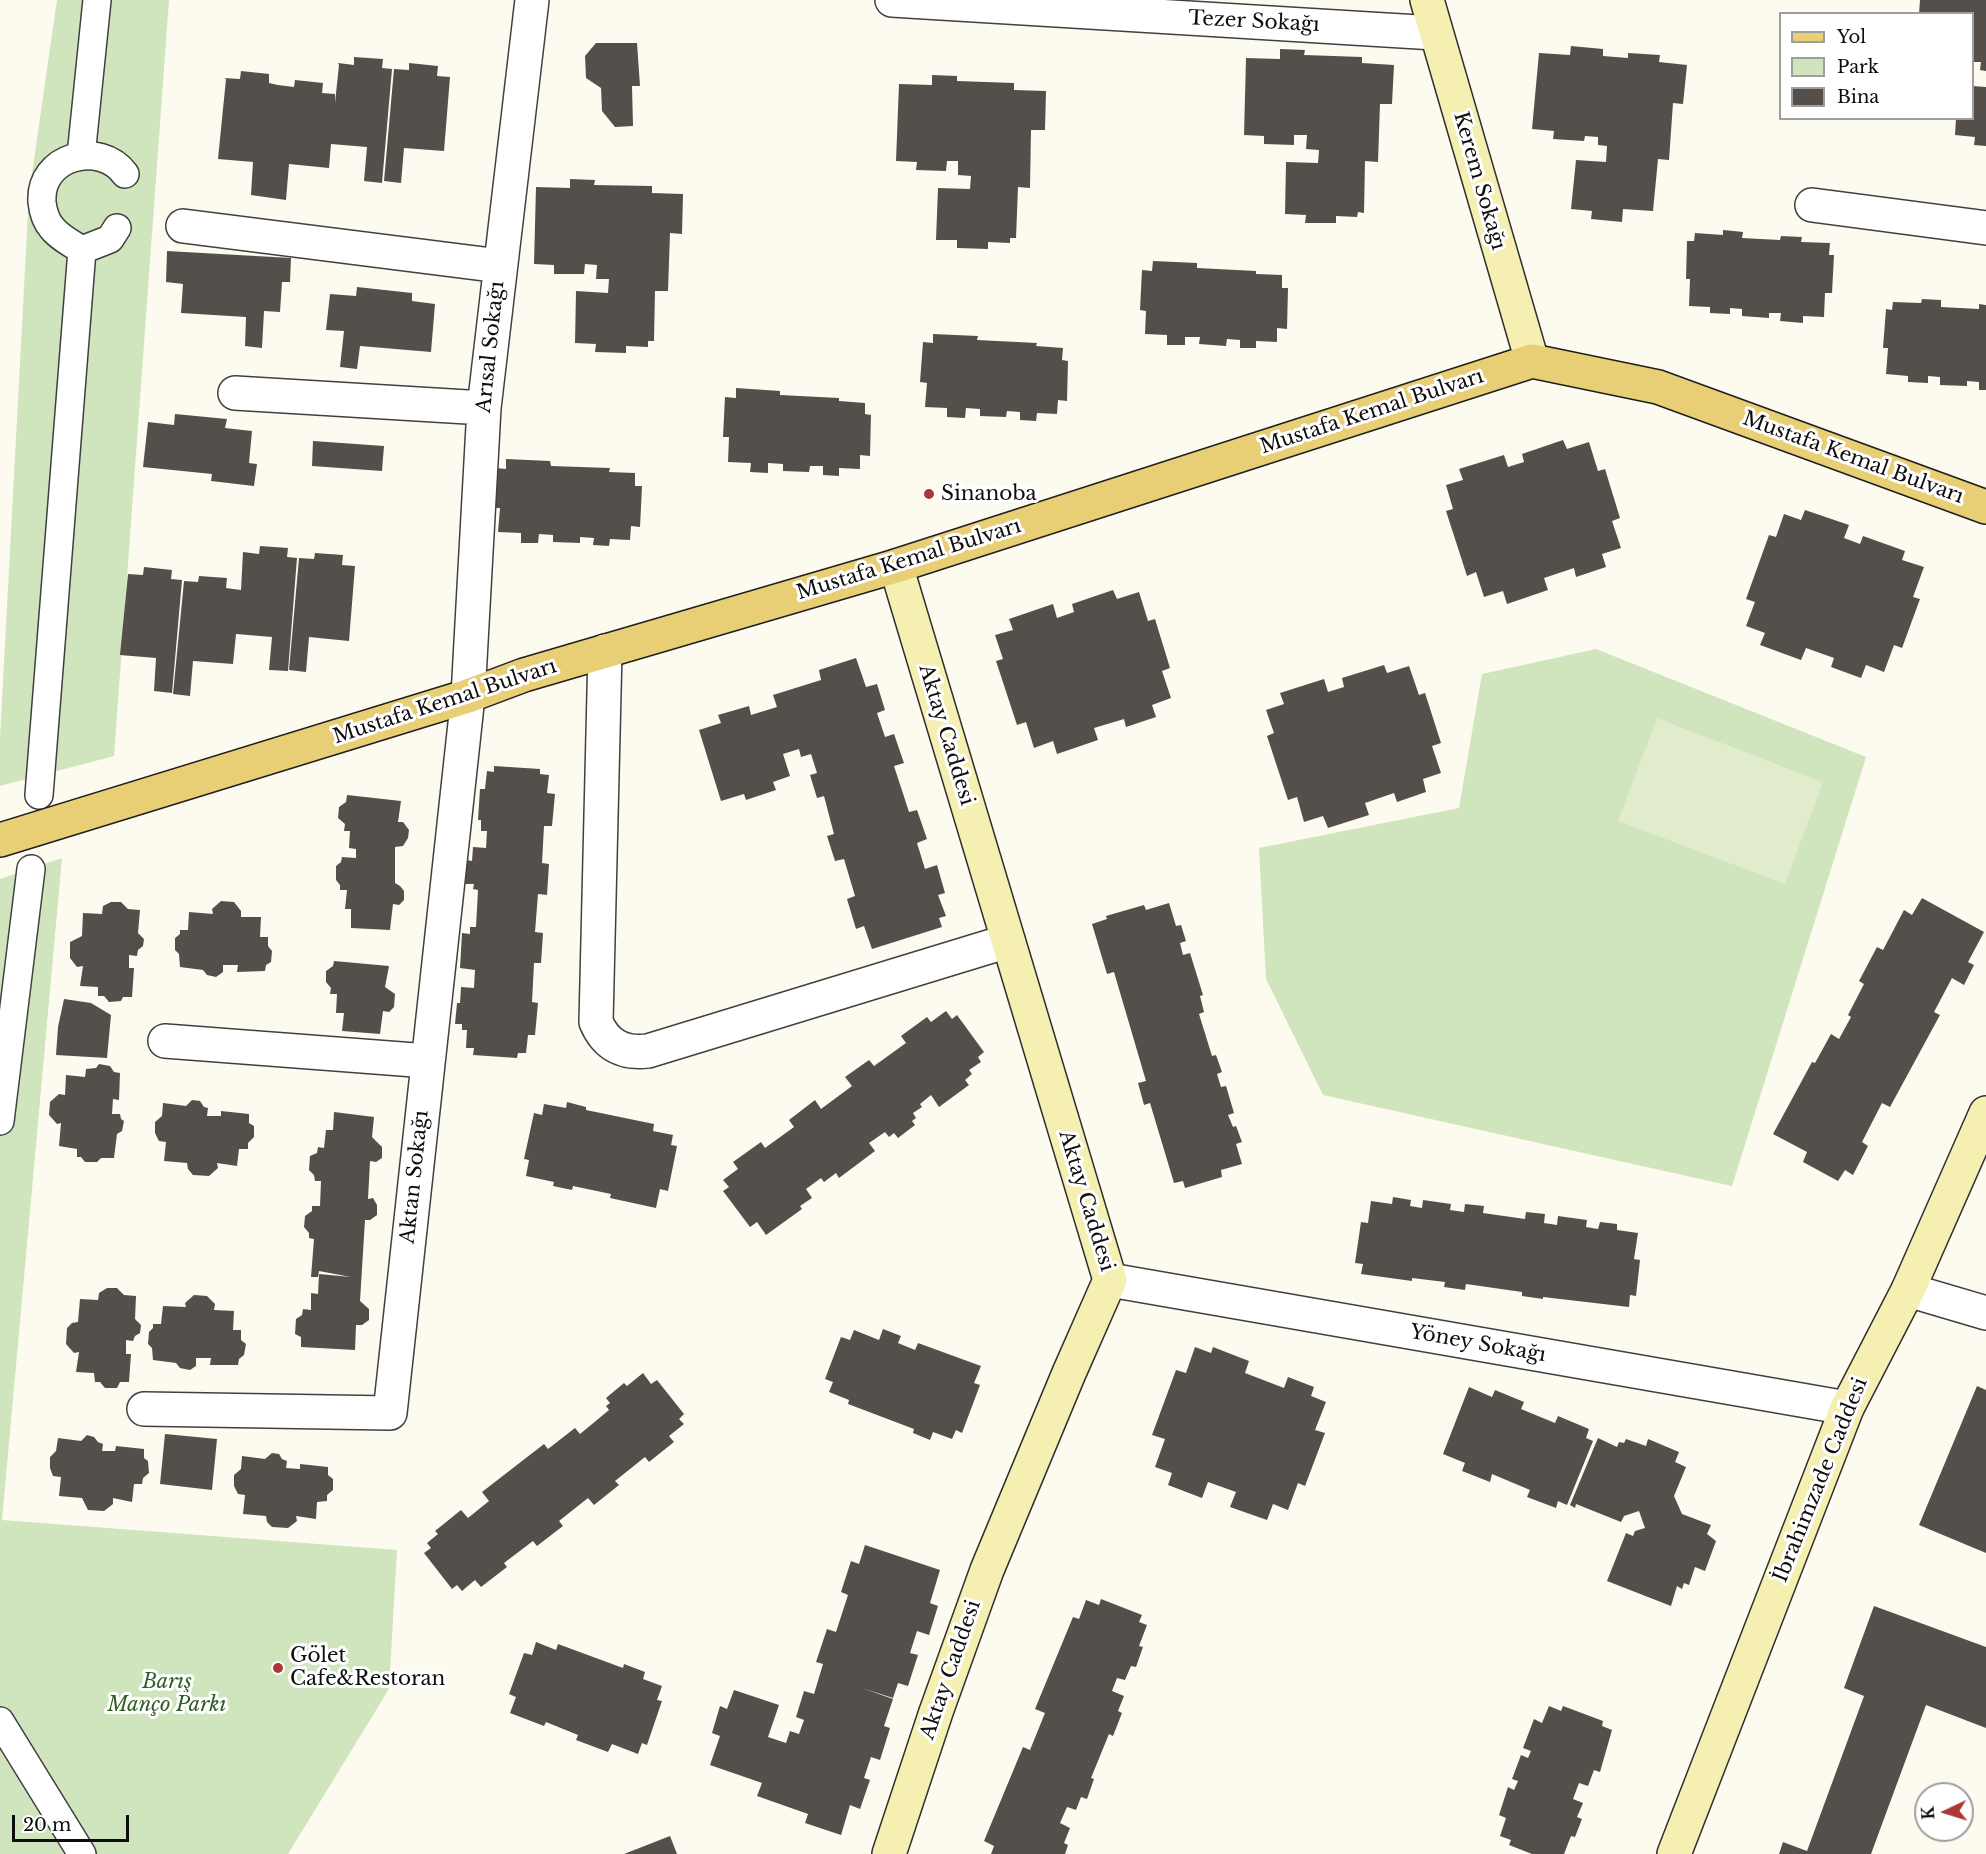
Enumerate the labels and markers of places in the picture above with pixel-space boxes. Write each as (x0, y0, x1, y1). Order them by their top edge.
place label: Sinanoba (941, 482, 1037, 506)
marker: Sinanoba (922, 487, 936, 501)
place label: Gölet Cafe&Restoran (290, 1644, 445, 1691)
marker: Gölet Cafe&Restoran (271, 1661, 285, 1675)

